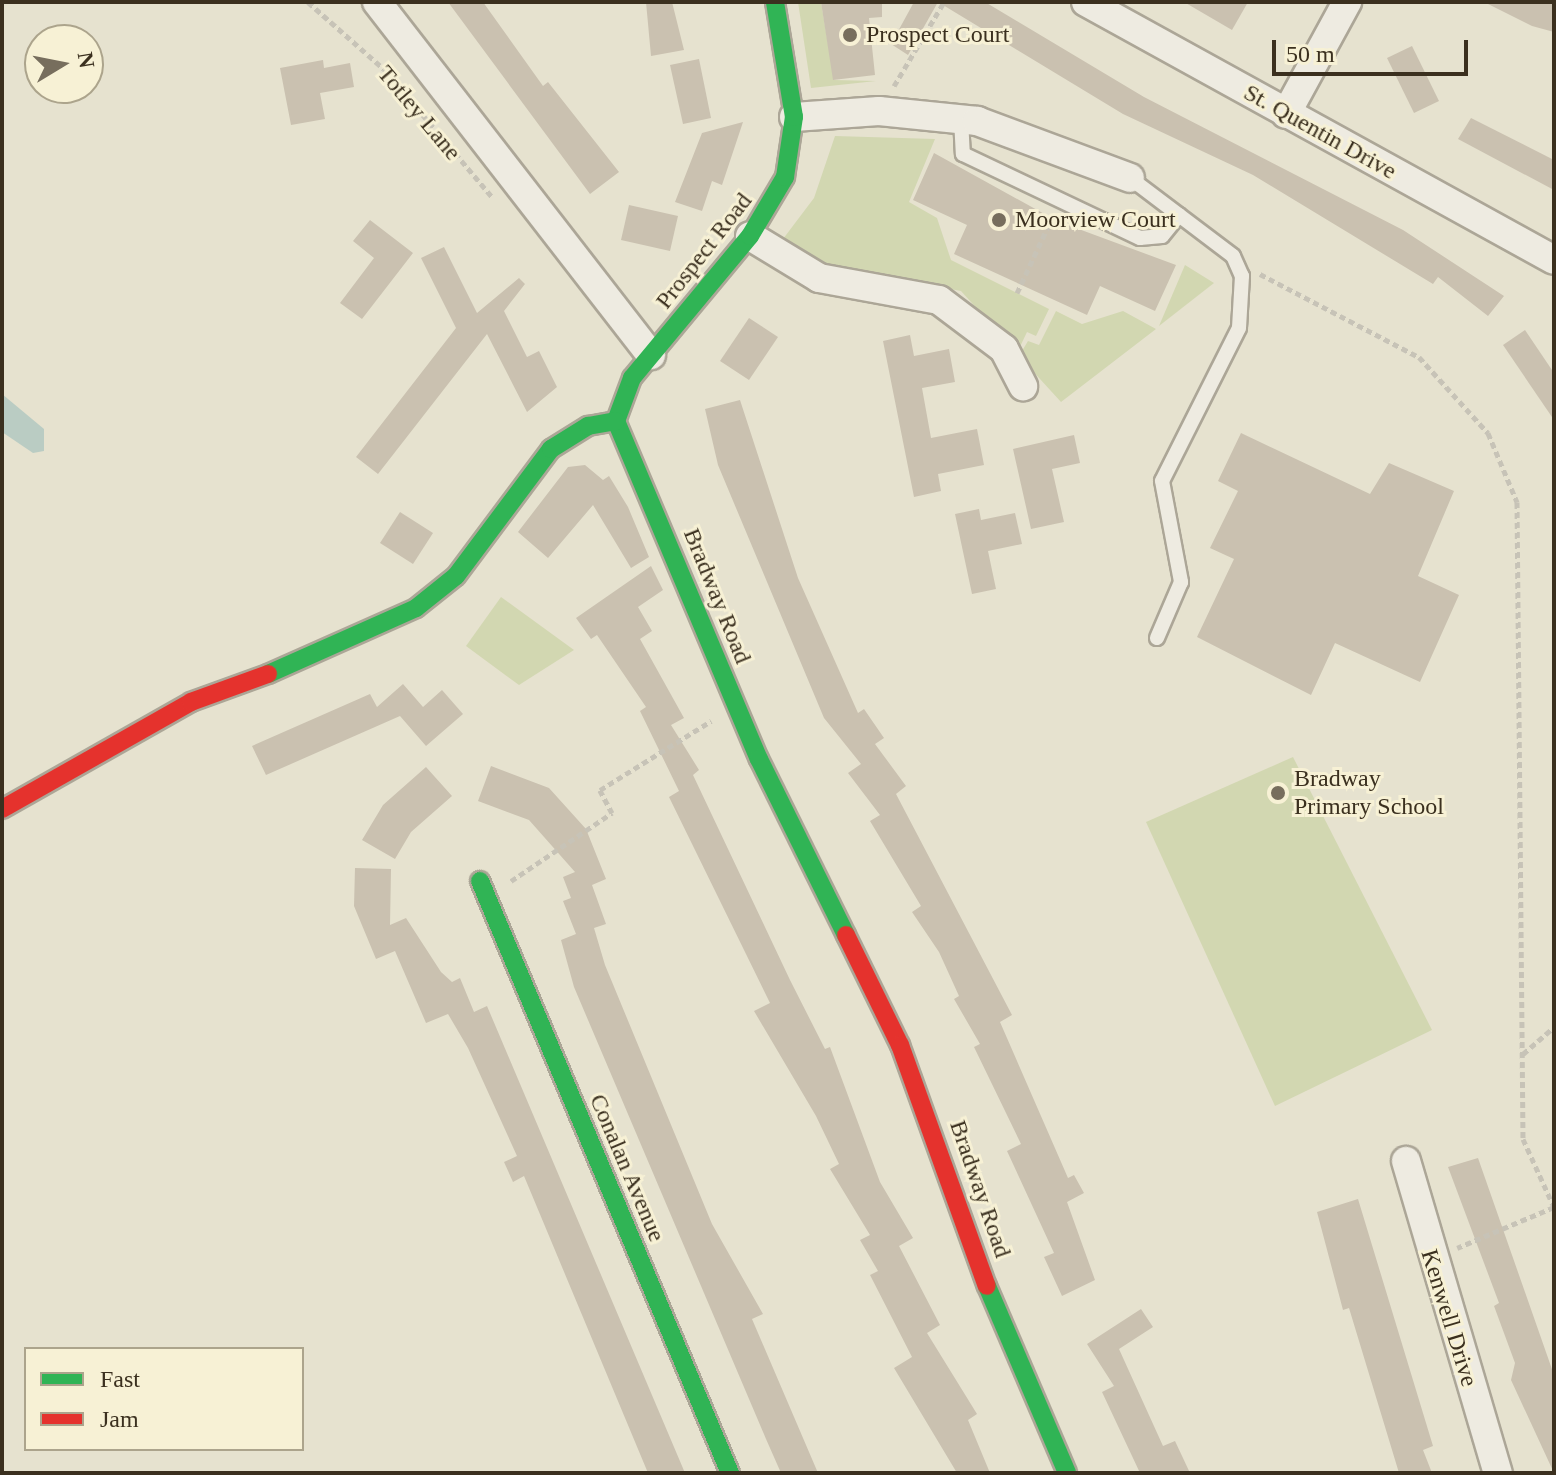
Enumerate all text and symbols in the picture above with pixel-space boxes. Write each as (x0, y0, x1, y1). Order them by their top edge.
place label: Prospect Court (866, 21, 1009, 49)
north arrow (24, 24, 104, 104)
scale bar (1276, 24, 1472, 74)
marker: Prospect Court (841, 26, 859, 44)
text: 50 m (1286, 41, 1335, 67)
text: N (72, 50, 100, 70)
street label: Totley Lane (371, 60, 467, 166)
street label: St. Quentin Drive (1239, 78, 1401, 186)
street label: Prospect Road (650, 187, 758, 315)
place label: Moorview Court (1015, 206, 1176, 234)
marker: Moorview Court (990, 211, 1008, 229)
street label: Bradway Road (677, 524, 757, 668)
place label: Bradway Primary School (1294, 765, 1444, 821)
marker: Bradway Primary School (1269, 784, 1287, 802)
street label: Conalan Avenue (583, 1089, 671, 1247)
street label: Bradway Road (943, 1117, 1017, 1261)
street label: Kenwell Drive (1414, 1246, 1484, 1390)
legend (24, 1347, 304, 1451)
text: Fast (100, 1366, 140, 1392)
text: Jam (100, 1406, 139, 1432)

